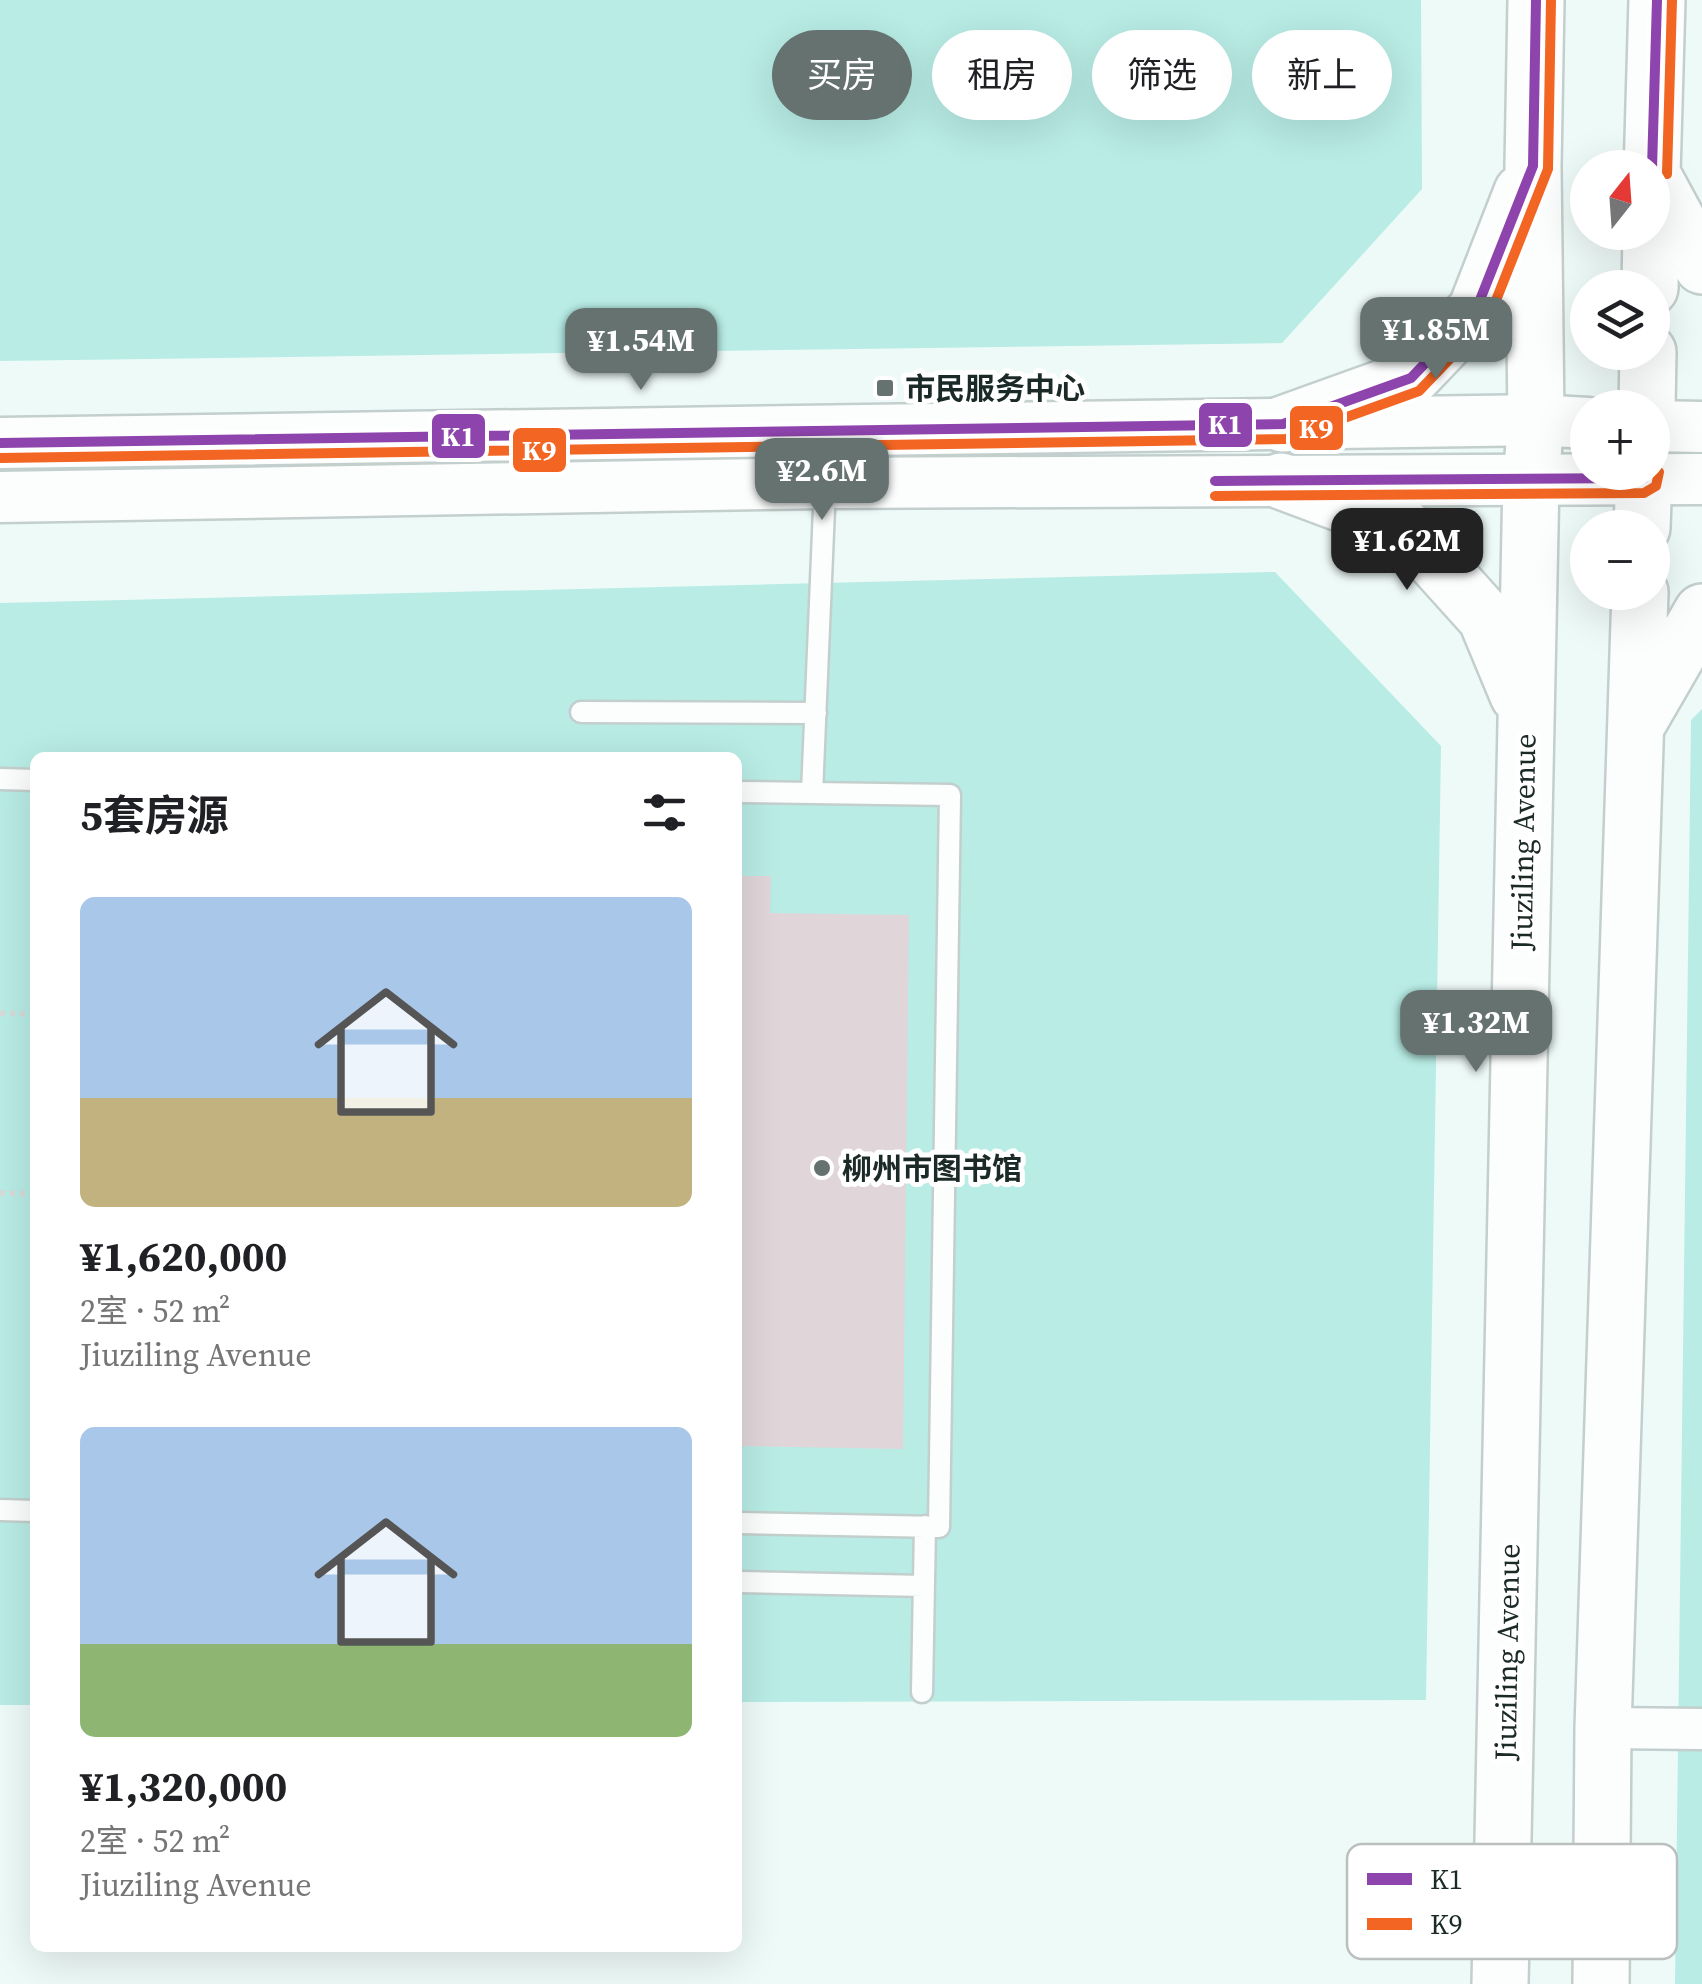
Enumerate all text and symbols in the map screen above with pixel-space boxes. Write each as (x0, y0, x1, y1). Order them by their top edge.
chip: 买房 (772, 30, 912, 120)
chip: 租房 (932, 30, 1072, 120)
chip: 筛选 (1092, 30, 1232, 120)
chip: 新上 (1252, 30, 1392, 120)
north arrow (1570, 150, 1670, 250)
map controls (1570, 150, 1670, 610)
button: layers (1570, 270, 1670, 370)
pin: ¥1.85M (1355, 297, 1517, 382)
text: ¥1.85M (1382, 307, 1490, 351)
pin: ¥1.54M (560, 308, 722, 393)
text: ¥1.54M (587, 318, 695, 362)
place label: 市民服务中心 (905, 368, 1085, 409)
marker: 市民服务中心 (874, 377, 896, 399)
button: + (1570, 390, 1670, 490)
line badge: K1 (1197, 401, 1254, 449)
line badge: K9 (1288, 404, 1345, 452)
text: K1 (1208, 405, 1242, 443)
text: K9 (1299, 409, 1333, 447)
line badge: K1 (430, 412, 487, 460)
text: K1 (441, 417, 475, 455)
line badge: K9 (511, 426, 568, 474)
text: K9 (522, 431, 556, 469)
pin: ¥2.6M (752, 438, 892, 523)
text: ¥2.6M (777, 448, 867, 492)
pin: ¥1.62M (1326, 508, 1488, 593)
button: − (1570, 510, 1670, 610)
text: ¥1.62M (1353, 518, 1461, 562)
street label: Jiuziling Avenue (1501, 733, 1545, 952)
icon: filters (637, 785, 692, 840)
text: 5套房源 (80, 786, 229, 844)
icon: home (296, 962, 476, 1142)
pin: ¥1.32M (1395, 990, 1557, 1075)
text: ¥1.32M (1422, 1000, 1530, 1044)
place label: 柳州市图书馆 (842, 1148, 1022, 1189)
marker: 柳州市图书馆 (811, 1157, 833, 1179)
text: ¥1,620,000 (80, 1227, 287, 1285)
text: 2室 · 52 m² (80, 1289, 230, 1333)
text: Jiuziling Avenue (80, 1333, 312, 1377)
icon: home (296, 1492, 476, 1672)
street label: Jiuziling Avenue (1485, 1543, 1529, 1762)
text: ¥1,320,000 (80, 1757, 287, 1815)
text: 2室 · 52 m² (80, 1819, 230, 1863)
legend (1347, 1844, 1677, 1959)
text: K1 (1430, 1860, 1463, 1898)
text: Jiuziling Avenue (80, 1863, 312, 1907)
text: K9 (1430, 1905, 1463, 1943)

